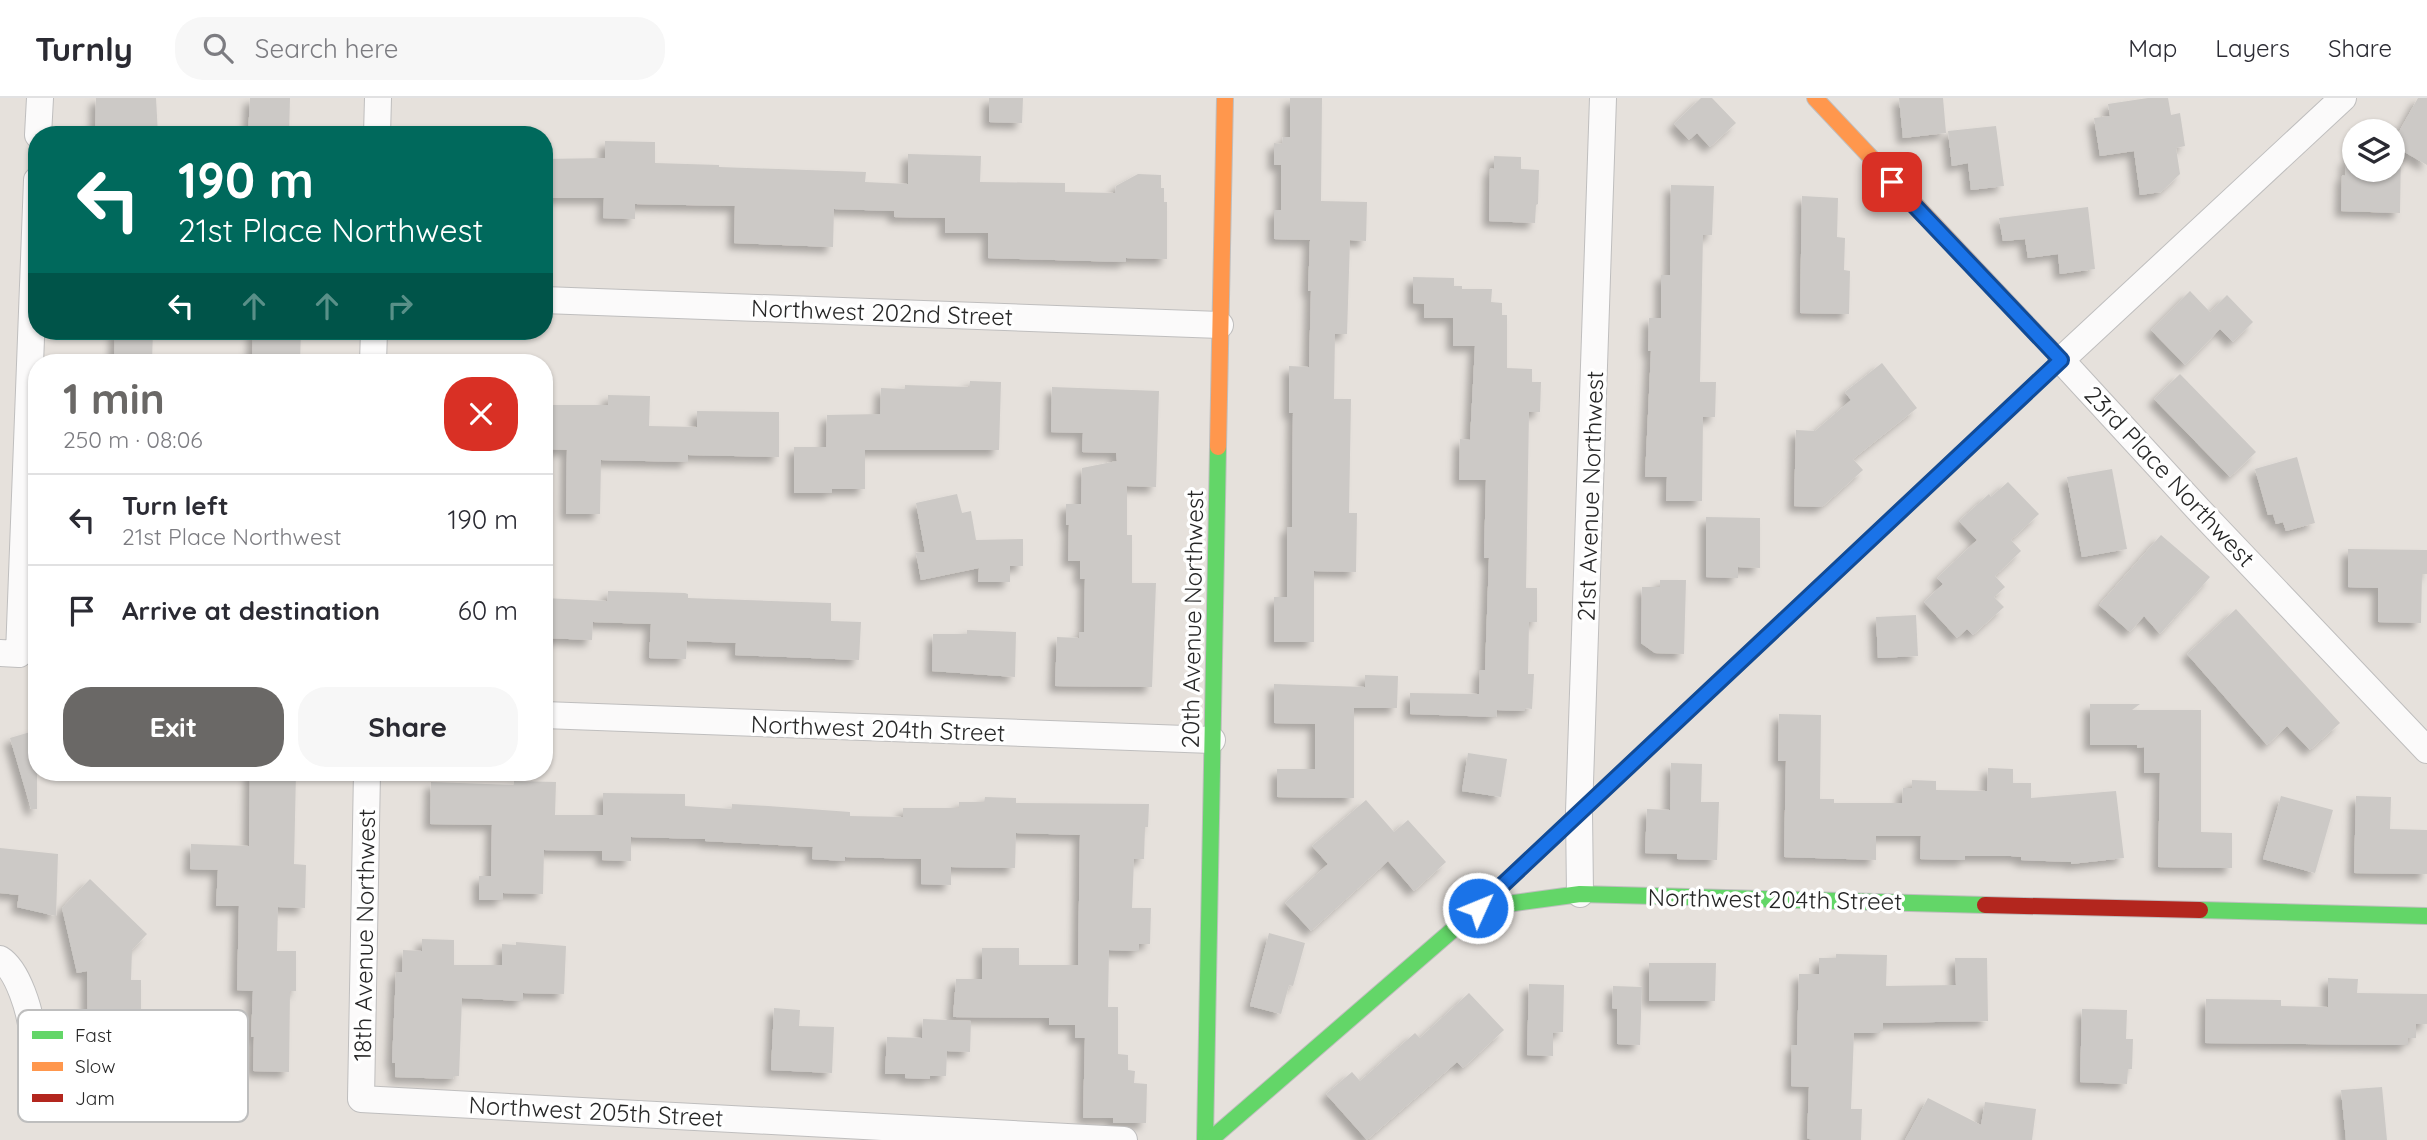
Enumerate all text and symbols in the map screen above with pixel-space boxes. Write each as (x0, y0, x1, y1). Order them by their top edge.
search box (175, 17, 665, 80)
text: Turnly (35, 28, 133, 69)
icon: search (199, 29, 237, 67)
text: Search here (255, 32, 398, 65)
text: Map (2128, 33, 2177, 63)
text: Layers (2215, 33, 2290, 63)
text: Share (2328, 33, 2392, 63)
map controls (2342, 119, 2405, 182)
button: layers (2342, 119, 2405, 182)
text: 190 m (178, 149, 314, 210)
pin (1862, 152, 1922, 212)
icon: left (63, 154, 154, 245)
icon: arrive (1873, 163, 1911, 201)
text: 21st Place Northwest (178, 210, 483, 250)
icon: left (162, 287, 200, 325)
icon: ahead (235, 287, 273, 325)
icon: ahead (308, 287, 346, 325)
icon: right (381, 287, 419, 325)
street label: Northwest 202nd Street (751, 292, 1013, 332)
street label: 21st Avenue Northwest (1571, 370, 1609, 622)
text: 1 min (63, 372, 165, 425)
button: close (444, 377, 518, 451)
street label: 23rd Place Northwest (2078, 379, 2262, 573)
text: 250 m · 08:06 (63, 425, 203, 454)
text: Turn left (122, 489, 229, 522)
street label: 20th Avenue Northwest (1175, 490, 1209, 748)
icon: left (63, 501, 101, 539)
text: 190 m (448, 503, 518, 536)
text: 21st Place Northwest (122, 522, 341, 551)
icon: arrive (63, 592, 101, 630)
text: Arrive at destination (122, 594, 380, 627)
text: 60 m (458, 594, 518, 627)
button: Exit (63, 687, 284, 767)
button: Share (298, 687, 518, 767)
street label: Northwest 204th Street (750, 709, 1006, 747)
street label: 18th Avenue Northwest (347, 808, 381, 1062)
position arrow (1441, 871, 1515, 945)
street label: Northwest 204th Street (1647, 882, 1903, 916)
legend (18, 1010, 248, 1122)
text: Fast (75, 1023, 112, 1047)
text: Slow (75, 1054, 116, 1078)
text: Jam (75, 1086, 115, 1110)
street label: Northwest 205th Street (468, 1089, 724, 1133)

